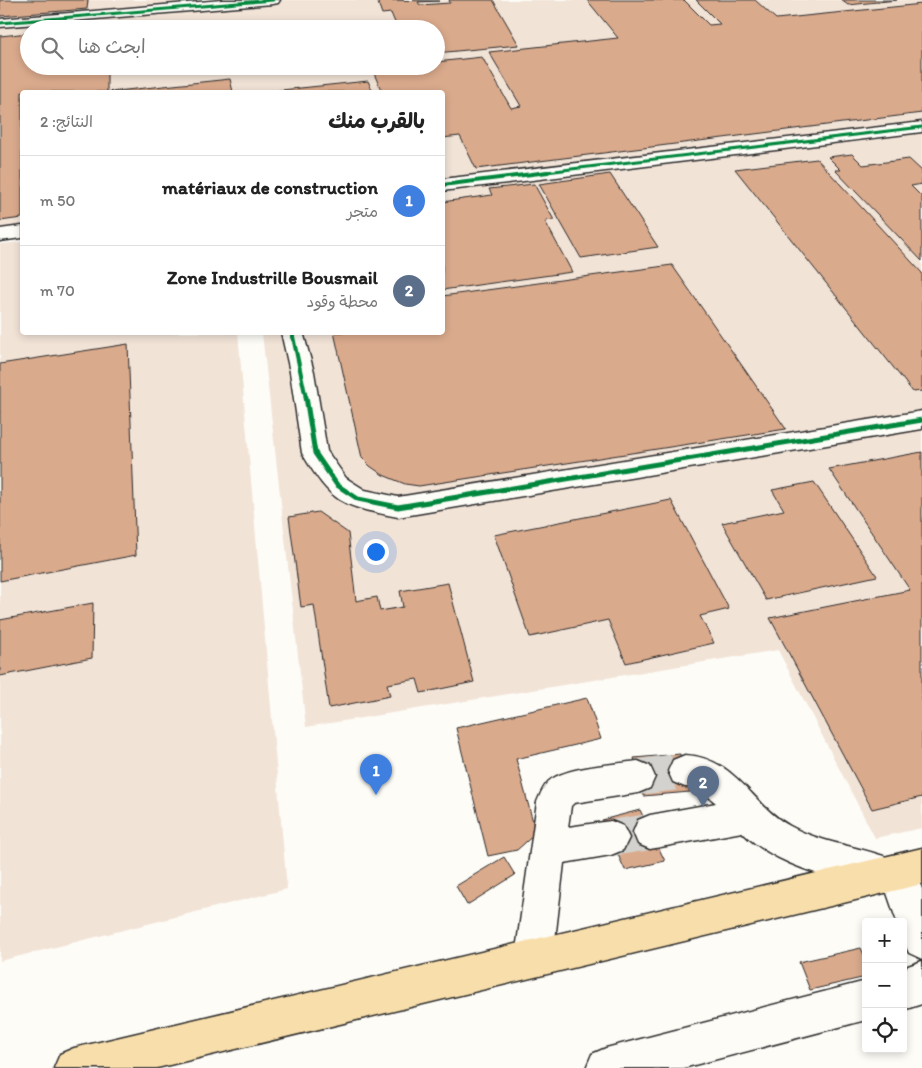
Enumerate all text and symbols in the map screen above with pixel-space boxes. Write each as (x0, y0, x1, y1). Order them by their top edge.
search box (20, 20, 445, 75)
icon: search (38, 34, 66, 62)
text: ابحث هنا (78, 35, 146, 58)
text: بالقرب منك (328, 108, 425, 133)
text: النتائج: 2 (40, 112, 93, 131)
text: matériaux de construction (162, 176, 378, 199)
text: 50 m (40, 191, 75, 210)
text: 1 (405, 191, 413, 210)
text: متجر (347, 202, 378, 221)
text: Zone Industrille Bousmail (167, 266, 378, 289)
text: 70 m (40, 281, 75, 300)
text: 2 (405, 281, 413, 300)
text: محطة وقود (307, 292, 378, 311)
your location (363, 539, 389, 565)
pin: 1 (360, 754, 392, 795)
pin: 2 (687, 766, 719, 807)
map controls (862, 918, 907, 1053)
button: + (862, 918, 907, 963)
button: − (862, 963, 907, 1008)
button: locate (862, 1008, 907, 1053)

